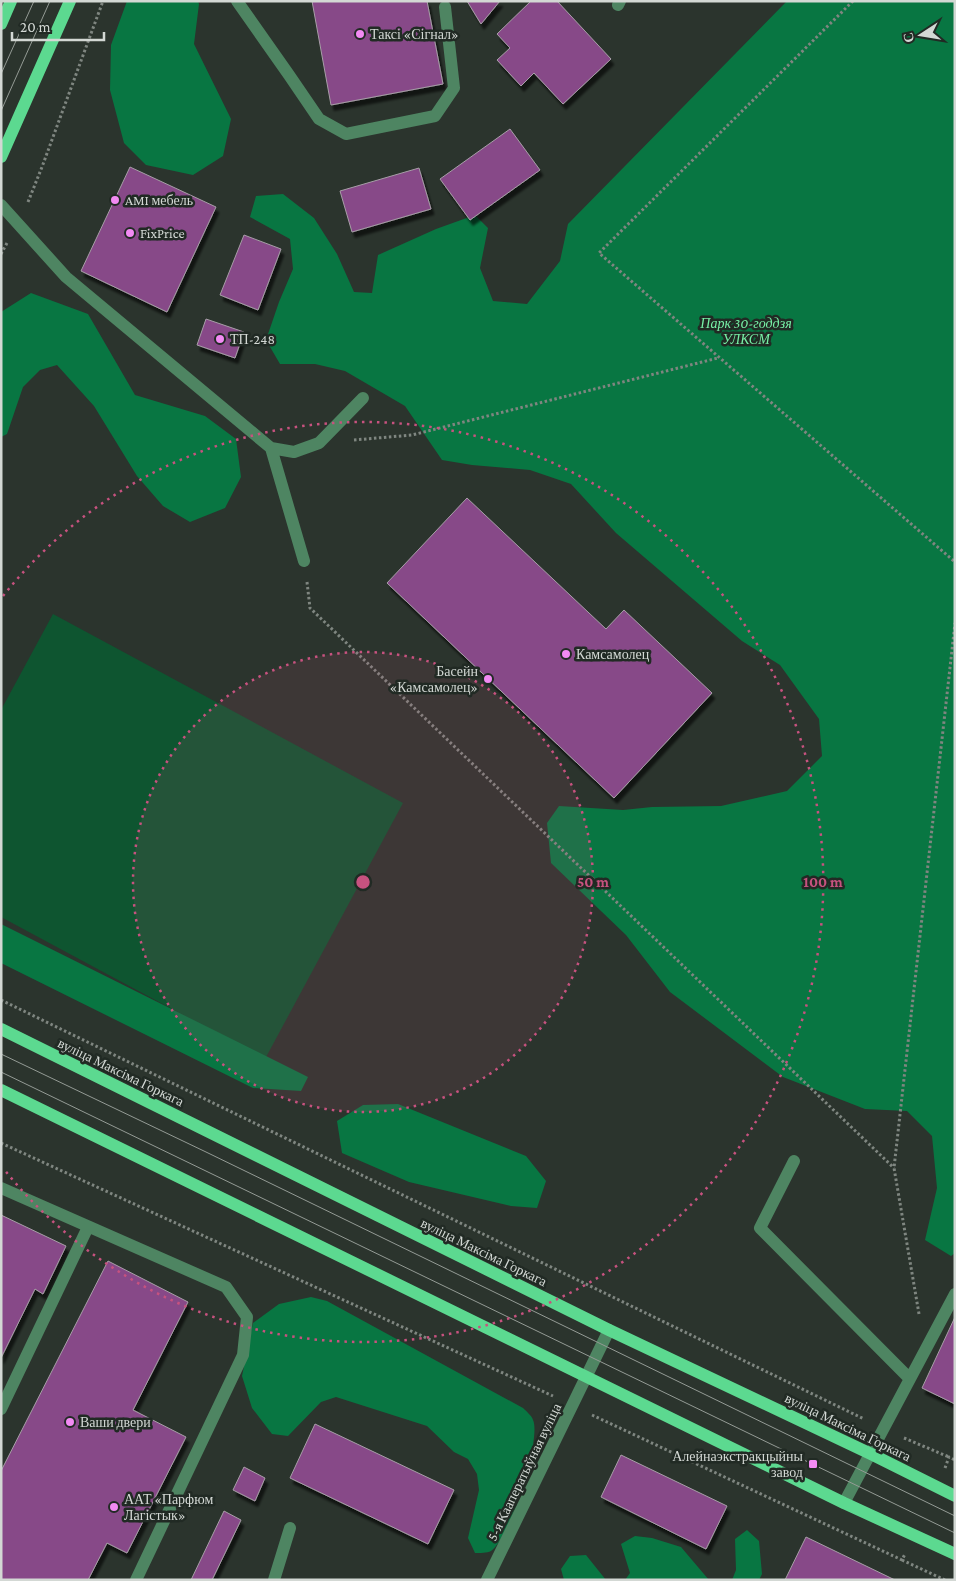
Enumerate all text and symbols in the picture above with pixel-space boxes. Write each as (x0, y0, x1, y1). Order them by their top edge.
scale bar (12, 10, 105, 42)
north arrow (896, 10, 946, 60)
text: 20 m (20, 19, 51, 35)
place label: Таксі «Сігнал» (370, 26, 459, 42)
marker: Таксі «Сігнал» (354, 28, 366, 40)
text: С (899, 31, 917, 44)
place label: AMI мебель (125, 192, 193, 208)
marker: AMI мебель (109, 194, 121, 206)
place label: FixPrice (140, 225, 185, 241)
marker: FixPrice (124, 227, 136, 239)
park label: Парк 30-годдзя УЛКСМ (699, 315, 792, 347)
place label: ТП-248 (230, 331, 275, 347)
marker: ТП-248 (214, 333, 226, 345)
place label: Камсамолец (576, 646, 650, 662)
marker: Камсамолец (560, 648, 572, 660)
place label: Басейн «Камсамолец» (390, 663, 479, 695)
marker: Басейн «Камсамолец» (482, 673, 494, 685)
centre of rings (354, 873, 372, 891)
text: 50 m (577, 874, 609, 890)
text: 100 m (803, 874, 843, 890)
street label: вуліца Максіма Горкага (55, 1035, 187, 1110)
street label: вуліца Максіма Горкага (418, 1215, 550, 1290)
street label: вуліца Максіма Горкага (782, 1390, 914, 1465)
street label: 5-я Кааператыўная вуліца (484, 1400, 565, 1543)
place label: Ваши двери (80, 1414, 151, 1430)
marker: Ваши двери (64, 1416, 76, 1428)
place label: Алейнаэкстракцыйны завод (672, 1448, 804, 1480)
marker: Алейнаэкстракцыйны завод (807, 1458, 819, 1470)
place label: ААТ «Парфюм Лагістык» (124, 1491, 213, 1523)
marker: ААТ «Парфюм Лагістык» (108, 1501, 120, 1513)

